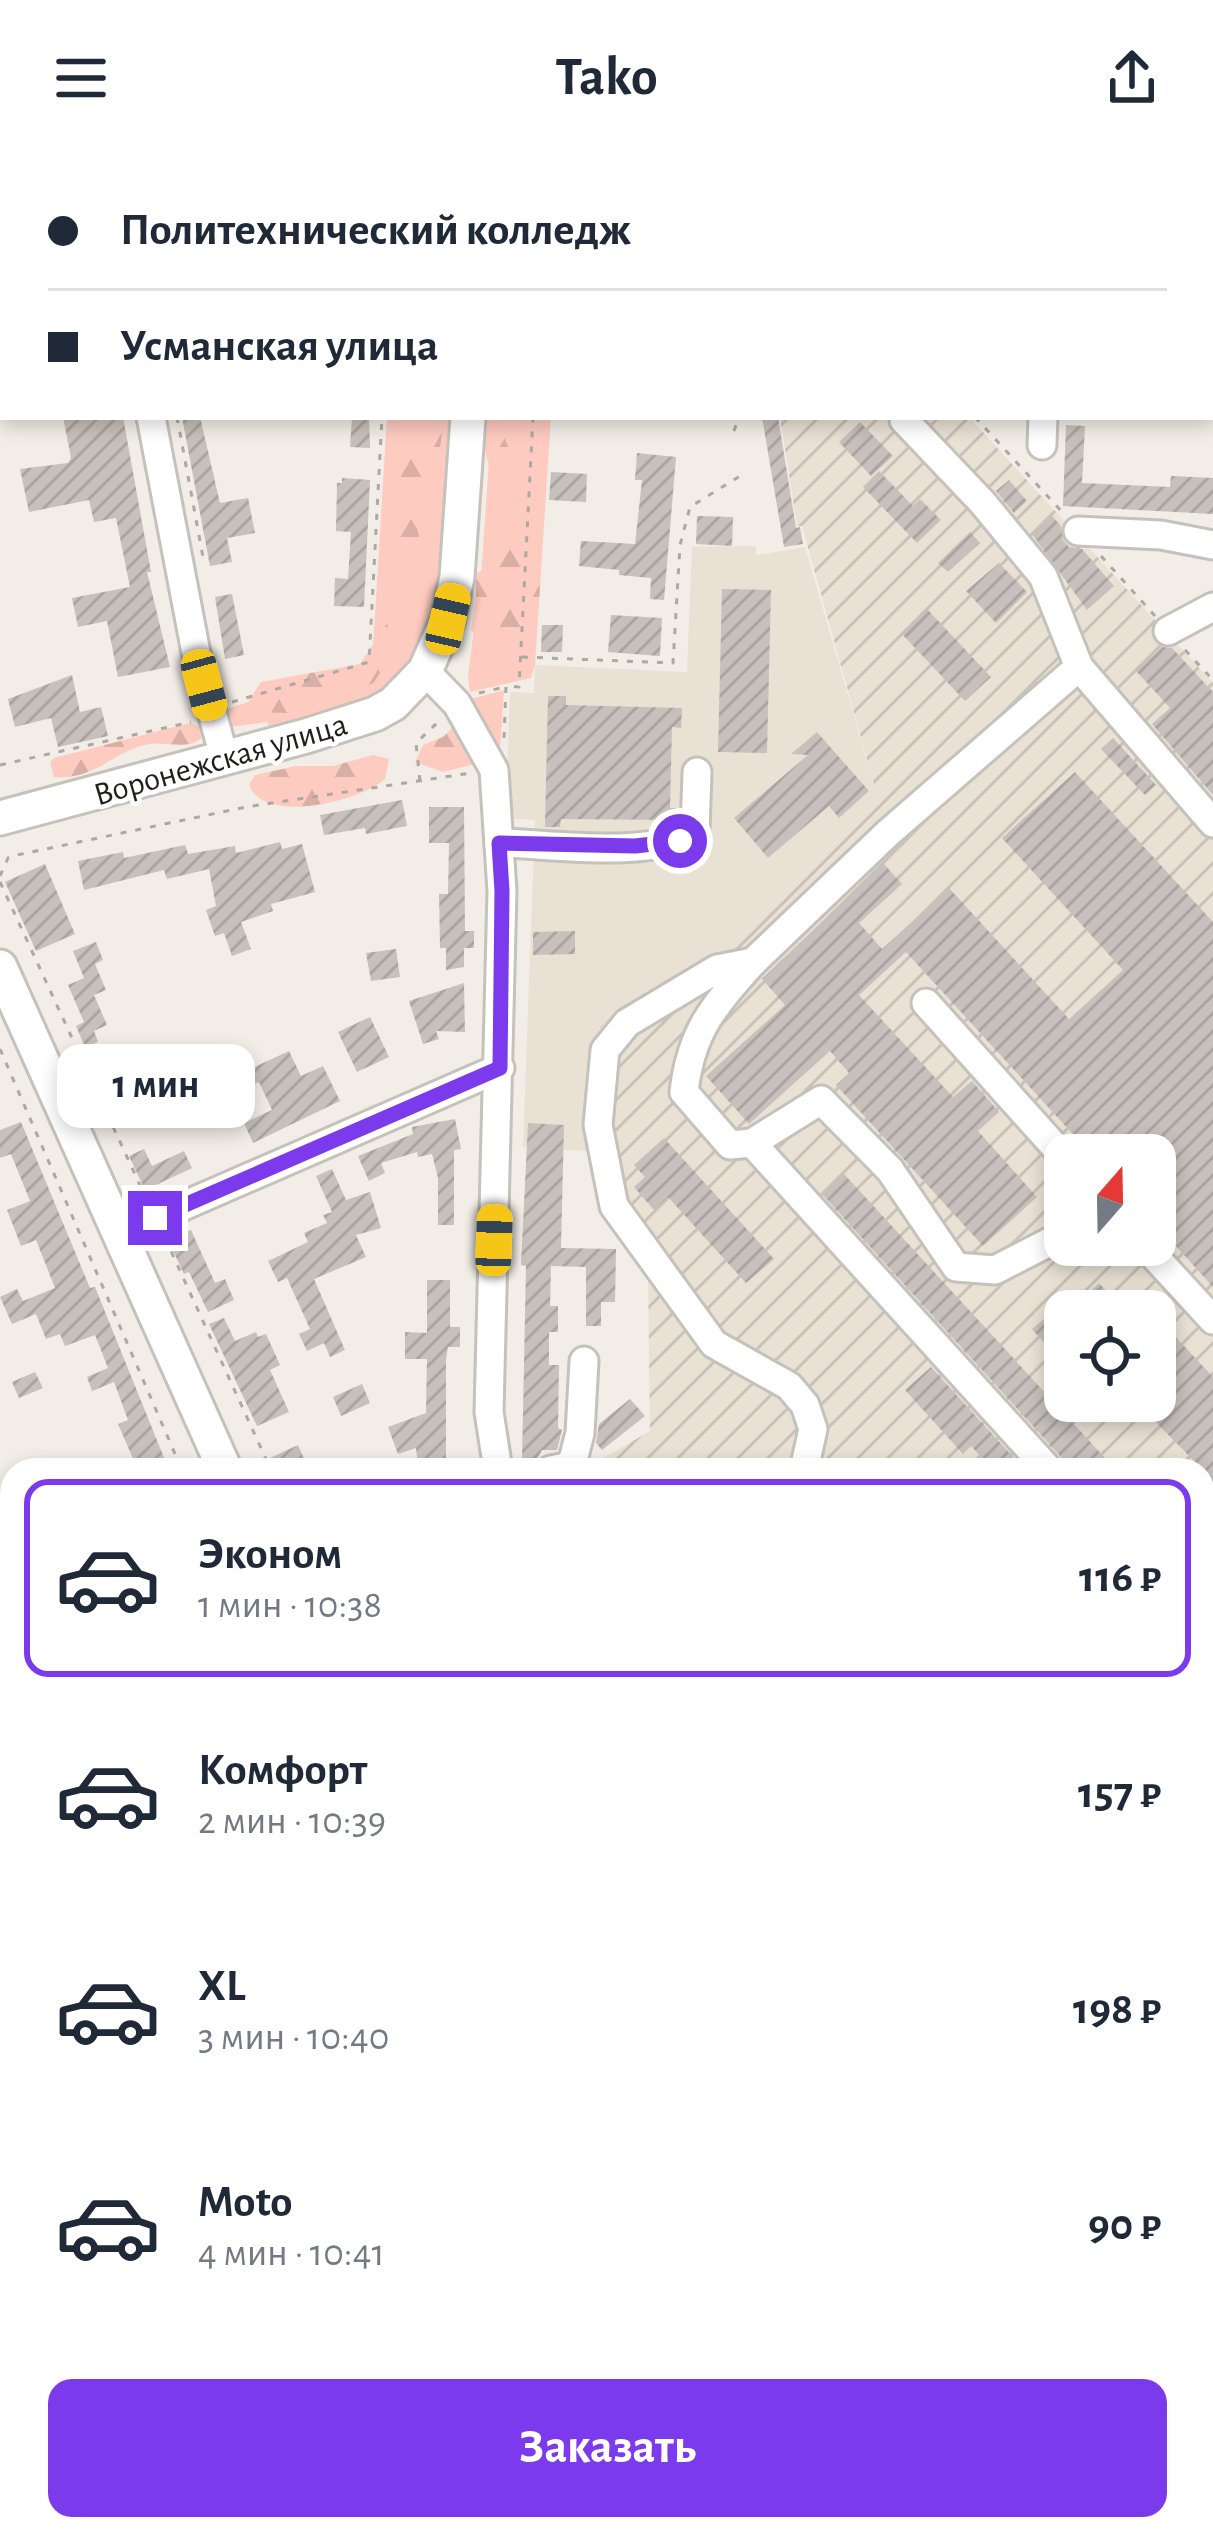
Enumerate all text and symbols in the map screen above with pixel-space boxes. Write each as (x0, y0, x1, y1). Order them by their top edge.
icon: menu (48, 45, 114, 111)
icon: share (1099, 45, 1165, 111)
text: Tako (555, 51, 658, 105)
text: Политехнический колледж (120, 208, 631, 253)
text: Усманская улица (120, 324, 438, 369)
car (422, 580, 474, 658)
car (177, 646, 231, 724)
street label: Воронежская улица (90, 708, 351, 812)
route start (653, 814, 707, 868)
callout: 1 мин (56, 1044, 254, 1128)
text: 1 мин (113, 1066, 199, 1105)
north arrow (1044, 1134, 1176, 1266)
map controls (1044, 1134, 1176, 1422)
route end (128, 1191, 182, 1245)
car (475, 1203, 513, 1277)
button: locate (1044, 1290, 1176, 1422)
icon: car (54, 1524, 162, 1632)
text: Эконом (198, 1532, 342, 1577)
text: 116 ₽ (1079, 1555, 1161, 1600)
text: 1 мин · 10:38 (198, 1586, 382, 1625)
icon: car (54, 1740, 162, 1848)
text: Комфорт (198, 1748, 367, 1793)
text: 157 ₽ (1078, 1771, 1161, 1816)
text: 2 мин · 10:39 (198, 1802, 386, 1841)
icon: car (54, 1956, 162, 2064)
text: XL (198, 1964, 246, 2009)
text: 198 ₽ (1073, 1987, 1161, 2032)
text: 3 мин · 10:40 (198, 2018, 389, 2057)
icon: car (54, 2172, 162, 2280)
text: Moto (198, 2180, 293, 2225)
text: 90 ₽ (1088, 2203, 1161, 2248)
text: 4 мин · 10:41 (198, 2234, 385, 2273)
button: Заказать (48, 2379, 1167, 2517)

